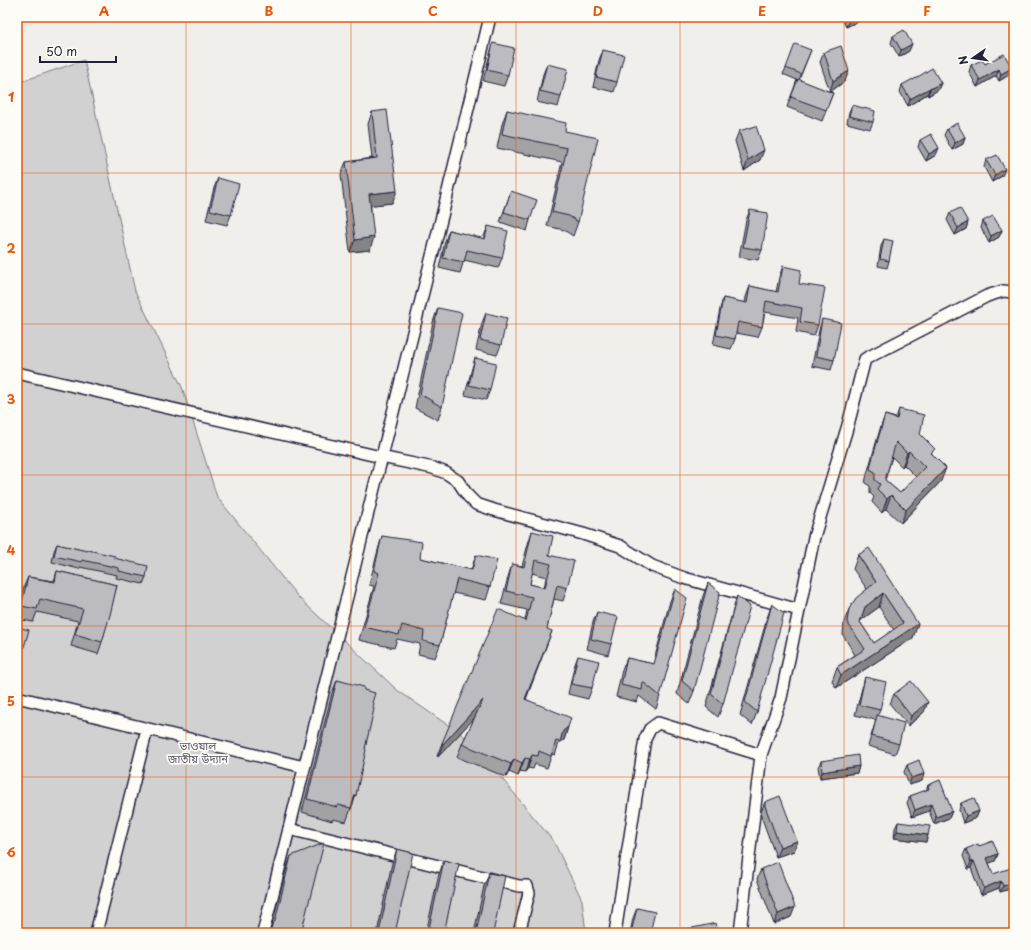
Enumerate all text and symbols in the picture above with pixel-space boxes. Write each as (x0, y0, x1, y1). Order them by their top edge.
text: A (99, 1, 109, 20)
text: B (265, 1, 274, 20)
text: C (428, 1, 438, 20)
text: D (593, 1, 603, 20)
text: E (758, 1, 766, 20)
text: F (923, 1, 931, 20)
scale bar (40, 38, 116, 64)
north arrow (953, 38, 993, 78)
text: 50 m (46, 42, 77, 60)
text: N (953, 54, 972, 67)
text: 1 (8, 87, 14, 106)
text: 2 (6, 238, 16, 257)
text: 3 (7, 389, 16, 408)
text: 4 (7, 540, 16, 559)
text: 5 (7, 691, 15, 710)
park label: ভাওয়াল জাতীয় উদ্যান (167, 737, 228, 767)
text: 6 (6, 842, 16, 861)

